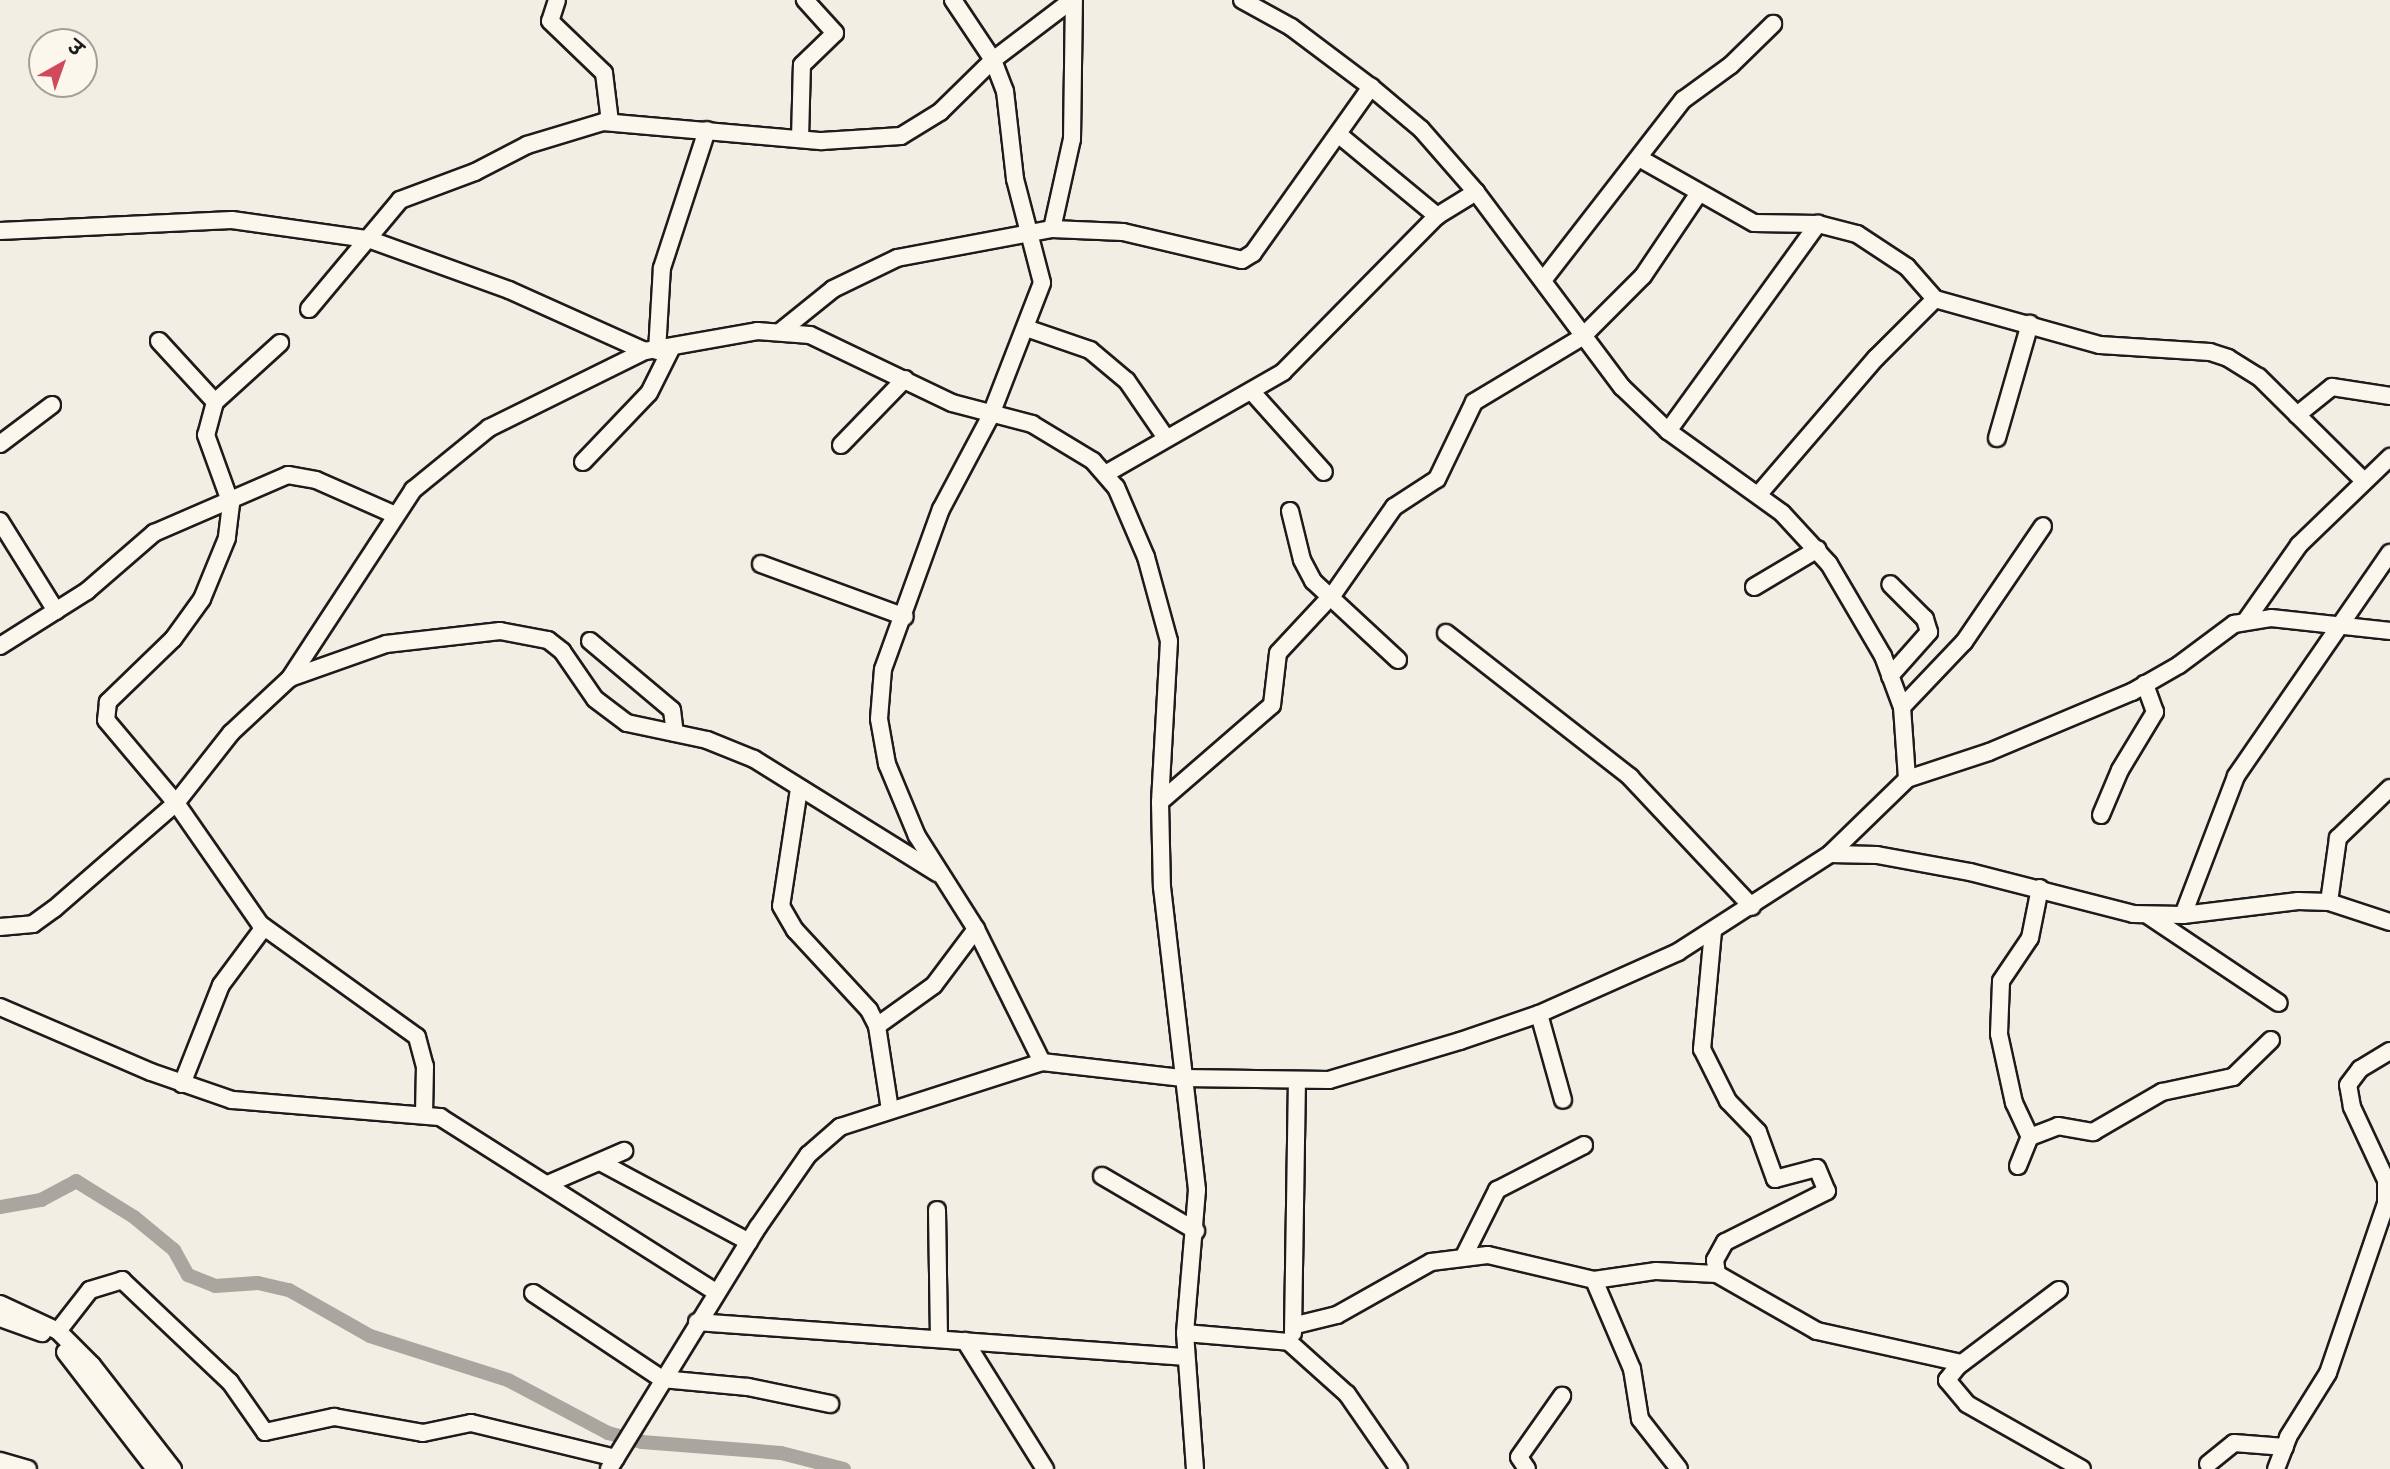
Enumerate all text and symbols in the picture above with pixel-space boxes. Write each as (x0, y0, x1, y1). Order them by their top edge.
north arrow (28, 28, 98, 98)
text: उ (63, 34, 88, 62)

